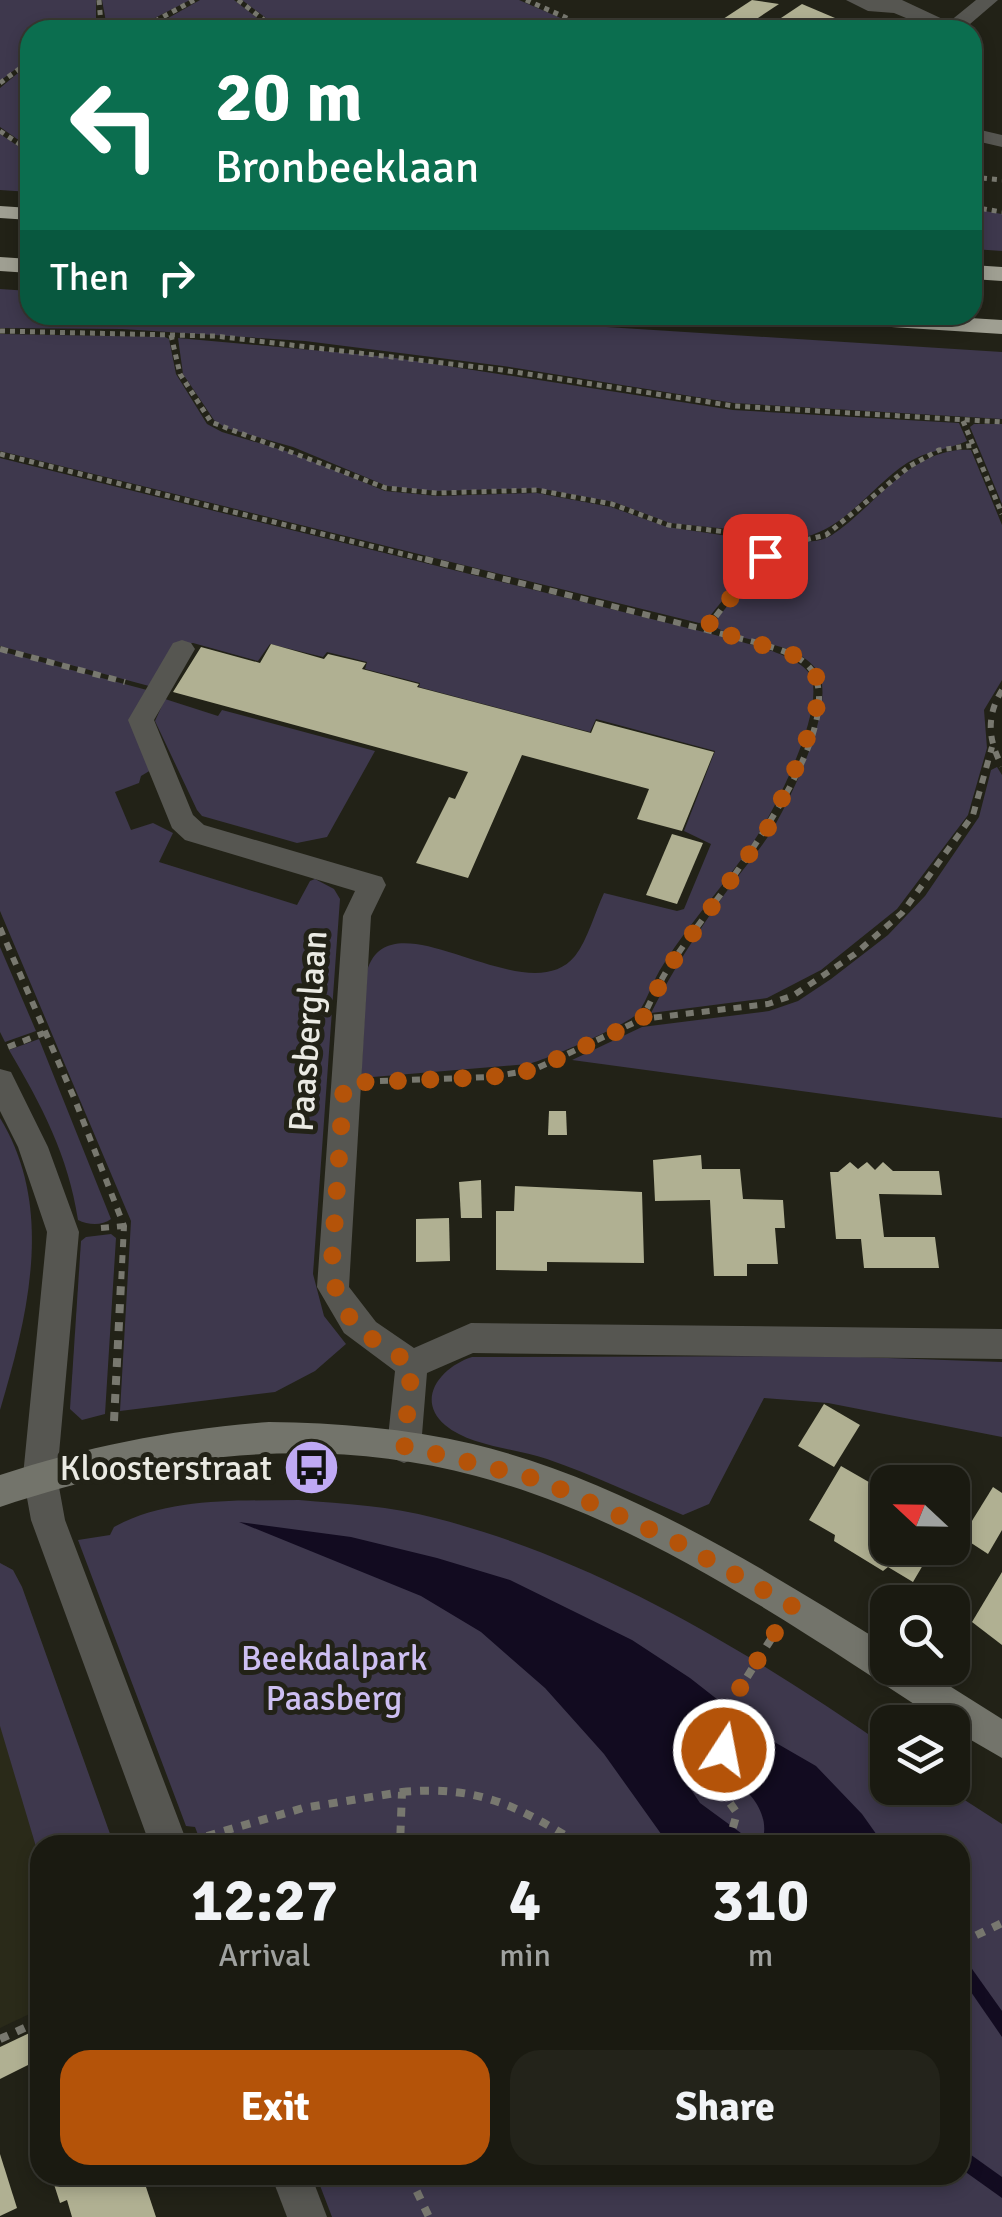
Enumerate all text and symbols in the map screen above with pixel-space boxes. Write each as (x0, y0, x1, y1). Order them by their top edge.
text: 20 m (215, 54, 363, 140)
icon: left (50, 60, 180, 190)
text: Bronbeeklaan (215, 140, 479, 195)
icon: right (149, 250, 204, 305)
text: Then (50, 254, 129, 301)
pin (723, 514, 808, 599)
icon: arrive (738, 529, 793, 584)
street label: Paasberglaan (280, 929, 336, 1133)
bus stop icon: Kloosterstraat (281, 1438, 341, 1498)
place label: Kloosterstraat (60, 1447, 272, 1490)
north arrow (870, 1465, 970, 1565)
map controls (870, 1465, 970, 1805)
button: search (870, 1585, 970, 1685)
park label: Beekdalpark Paasberg (241, 1637, 427, 1720)
position arrow (672, 1698, 776, 1802)
button: layers (870, 1705, 970, 1805)
text: 12:27 (191, 1864, 338, 1938)
text: 4 (509, 1864, 541, 1938)
text: 310 (712, 1864, 809, 1938)
text: Arrival (219, 1936, 311, 1975)
text: min (499, 1936, 551, 1975)
text: m (748, 1936, 773, 1975)
button: Exit (60, 2050, 490, 2165)
button: Share (510, 2050, 940, 2165)

